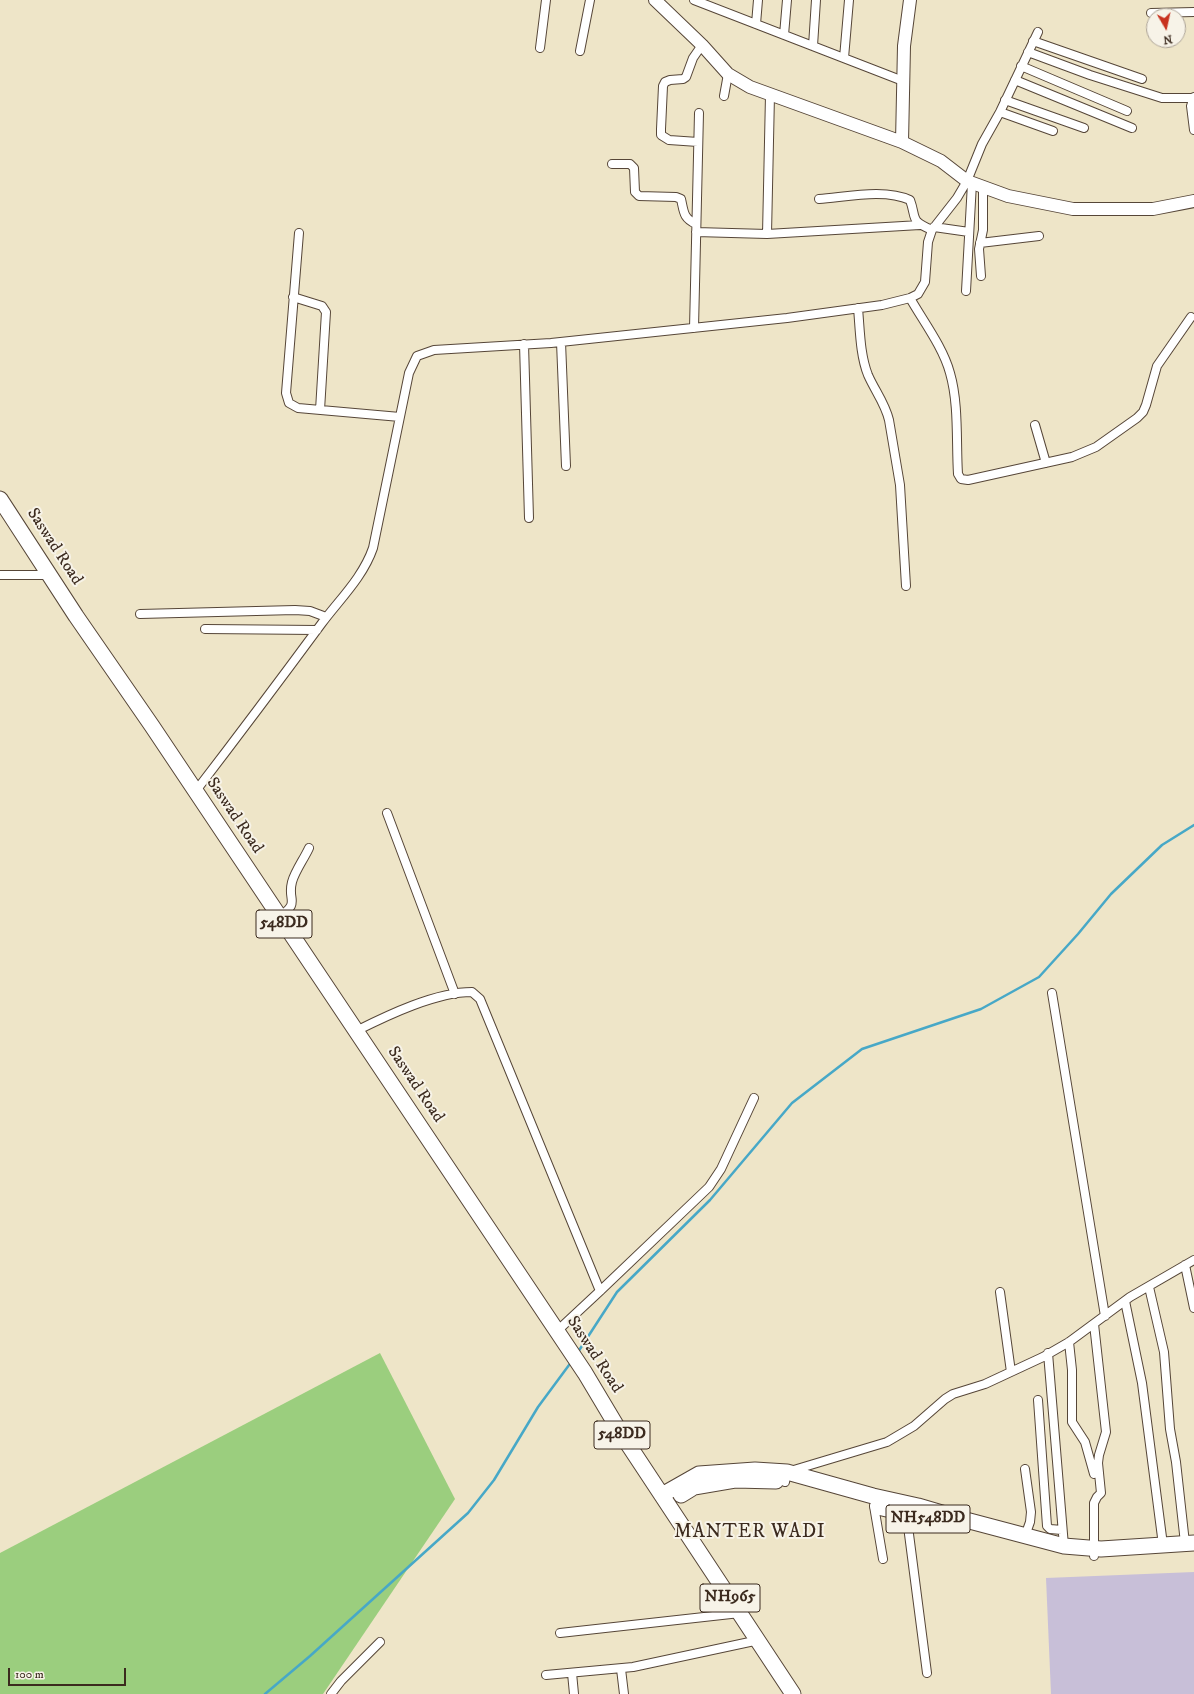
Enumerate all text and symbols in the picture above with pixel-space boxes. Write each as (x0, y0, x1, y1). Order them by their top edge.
north arrow (1146, 8, 1186, 48)
text: N (1162, 31, 1173, 46)
street label: Saswad Road (22, 505, 86, 589)
street label: Saswad Road (201, 774, 267, 858)
road number: 548DD (256, 910, 312, 938)
street label: Saswad Road (382, 1043, 448, 1127)
street label: Saswad Road (562, 1313, 626, 1397)
road number: 548DD (594, 1421, 650, 1449)
road number: NH548DD (886, 1505, 970, 1533)
district label: MANTER WADI (674, 1522, 826, 1544)
road number: NH965 (700, 1584, 760, 1612)
scale bar (10, 1660, 128, 1686)
text: 100 m (15, 1667, 44, 1682)

